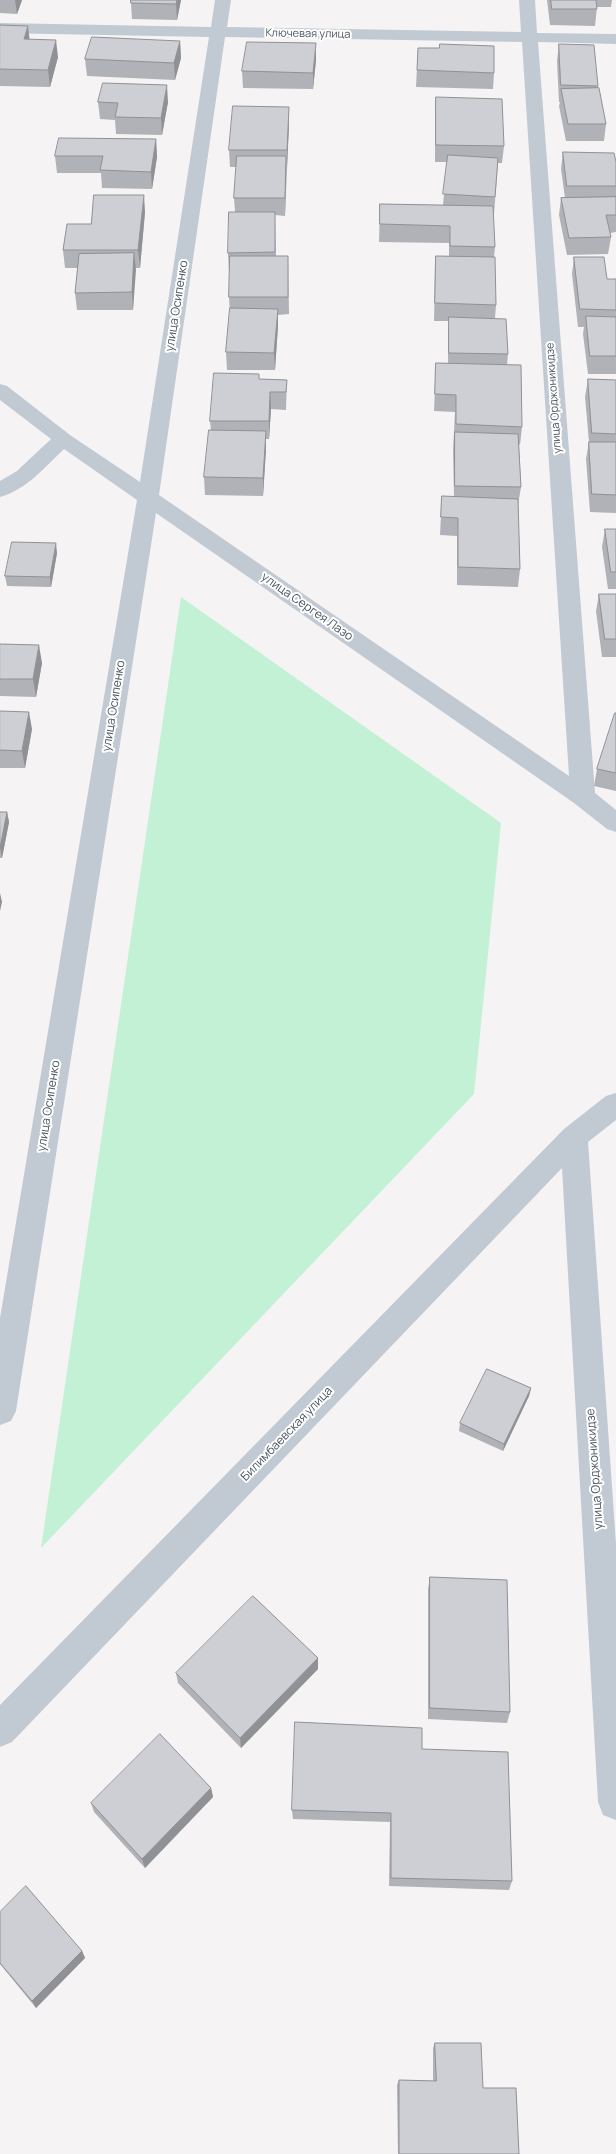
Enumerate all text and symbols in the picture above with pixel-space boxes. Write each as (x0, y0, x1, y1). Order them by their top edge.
street label: Ключевая улица (265, 27, 351, 41)
street label: улица Осипенко (163, 259, 191, 353)
street label: улица Орджоникидзе (544, 342, 564, 454)
street label: улица Сергея Лазо (258, 570, 356, 644)
street label: улица Осипенко (100, 659, 128, 753)
street label: улица Осипенко (35, 1059, 63, 1153)
street label: Билимбаевская улица (238, 1384, 336, 1484)
street label: улица Орджоникидзе (584, 1408, 606, 1530)

